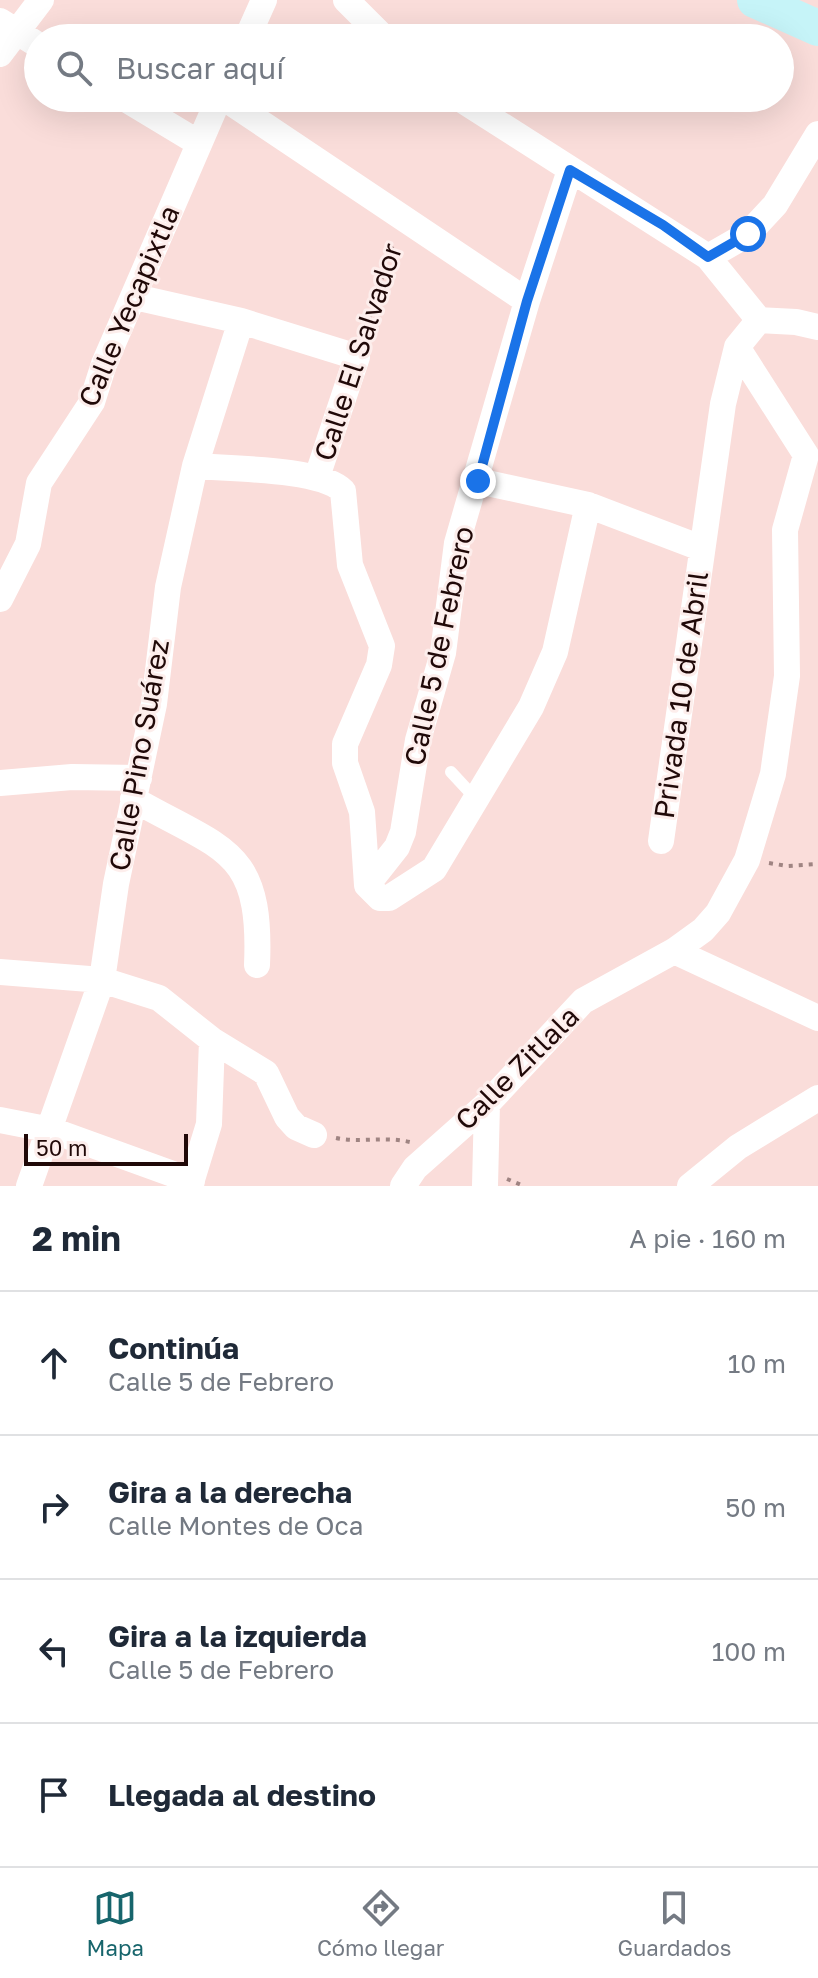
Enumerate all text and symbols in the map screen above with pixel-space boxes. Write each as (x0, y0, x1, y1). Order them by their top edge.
search box (24, 24, 794, 112)
icon: search (52, 46, 96, 90)
text: Buscar aquí (116, 50, 284, 86)
street label: Calle Yecapixtla (71, 200, 186, 411)
route start (730, 216, 766, 252)
street label: Calle El Salvador (307, 239, 408, 465)
route end (460, 463, 496, 499)
street label: Calle 5 de Febrero (397, 523, 480, 768)
street label: Privada 10 de Abril (647, 569, 714, 821)
street label: Calle Pino Suárez (102, 637, 175, 873)
street label: Calle Zitlala (448, 999, 585, 1136)
scale bar (24, 1130, 188, 1166)
text: 50 m (36, 1134, 87, 1161)
text: 2 min (32, 1218, 121, 1258)
text: A pie · 160 m (629, 1223, 786, 1254)
text: Continúa (108, 1330, 239, 1366)
icon: ahead (32, 1341, 76, 1385)
text: 10 m (728, 1348, 786, 1379)
text: Calle 5 de Febrero (108, 1366, 334, 1397)
text: Gira a la derecha (108, 1474, 352, 1510)
icon: right (32, 1485, 76, 1529)
text: 50 m (725, 1492, 786, 1523)
text: Calle Montes de Oca (108, 1510, 363, 1541)
text: Gira a la izquierda (108, 1618, 367, 1654)
icon: left (32, 1629, 76, 1673)
text: 100 m (712, 1636, 786, 1667)
text: Calle 5 de Febrero (108, 1654, 334, 1685)
icon: arrive (32, 1773, 76, 1817)
text: Llegada al destino (108, 1777, 376, 1813)
tab: Mapa (87, 1886, 144, 1961)
tab: Cómo llegar (317, 1886, 444, 1961)
tab: Guardados (617, 1886, 731, 1961)

